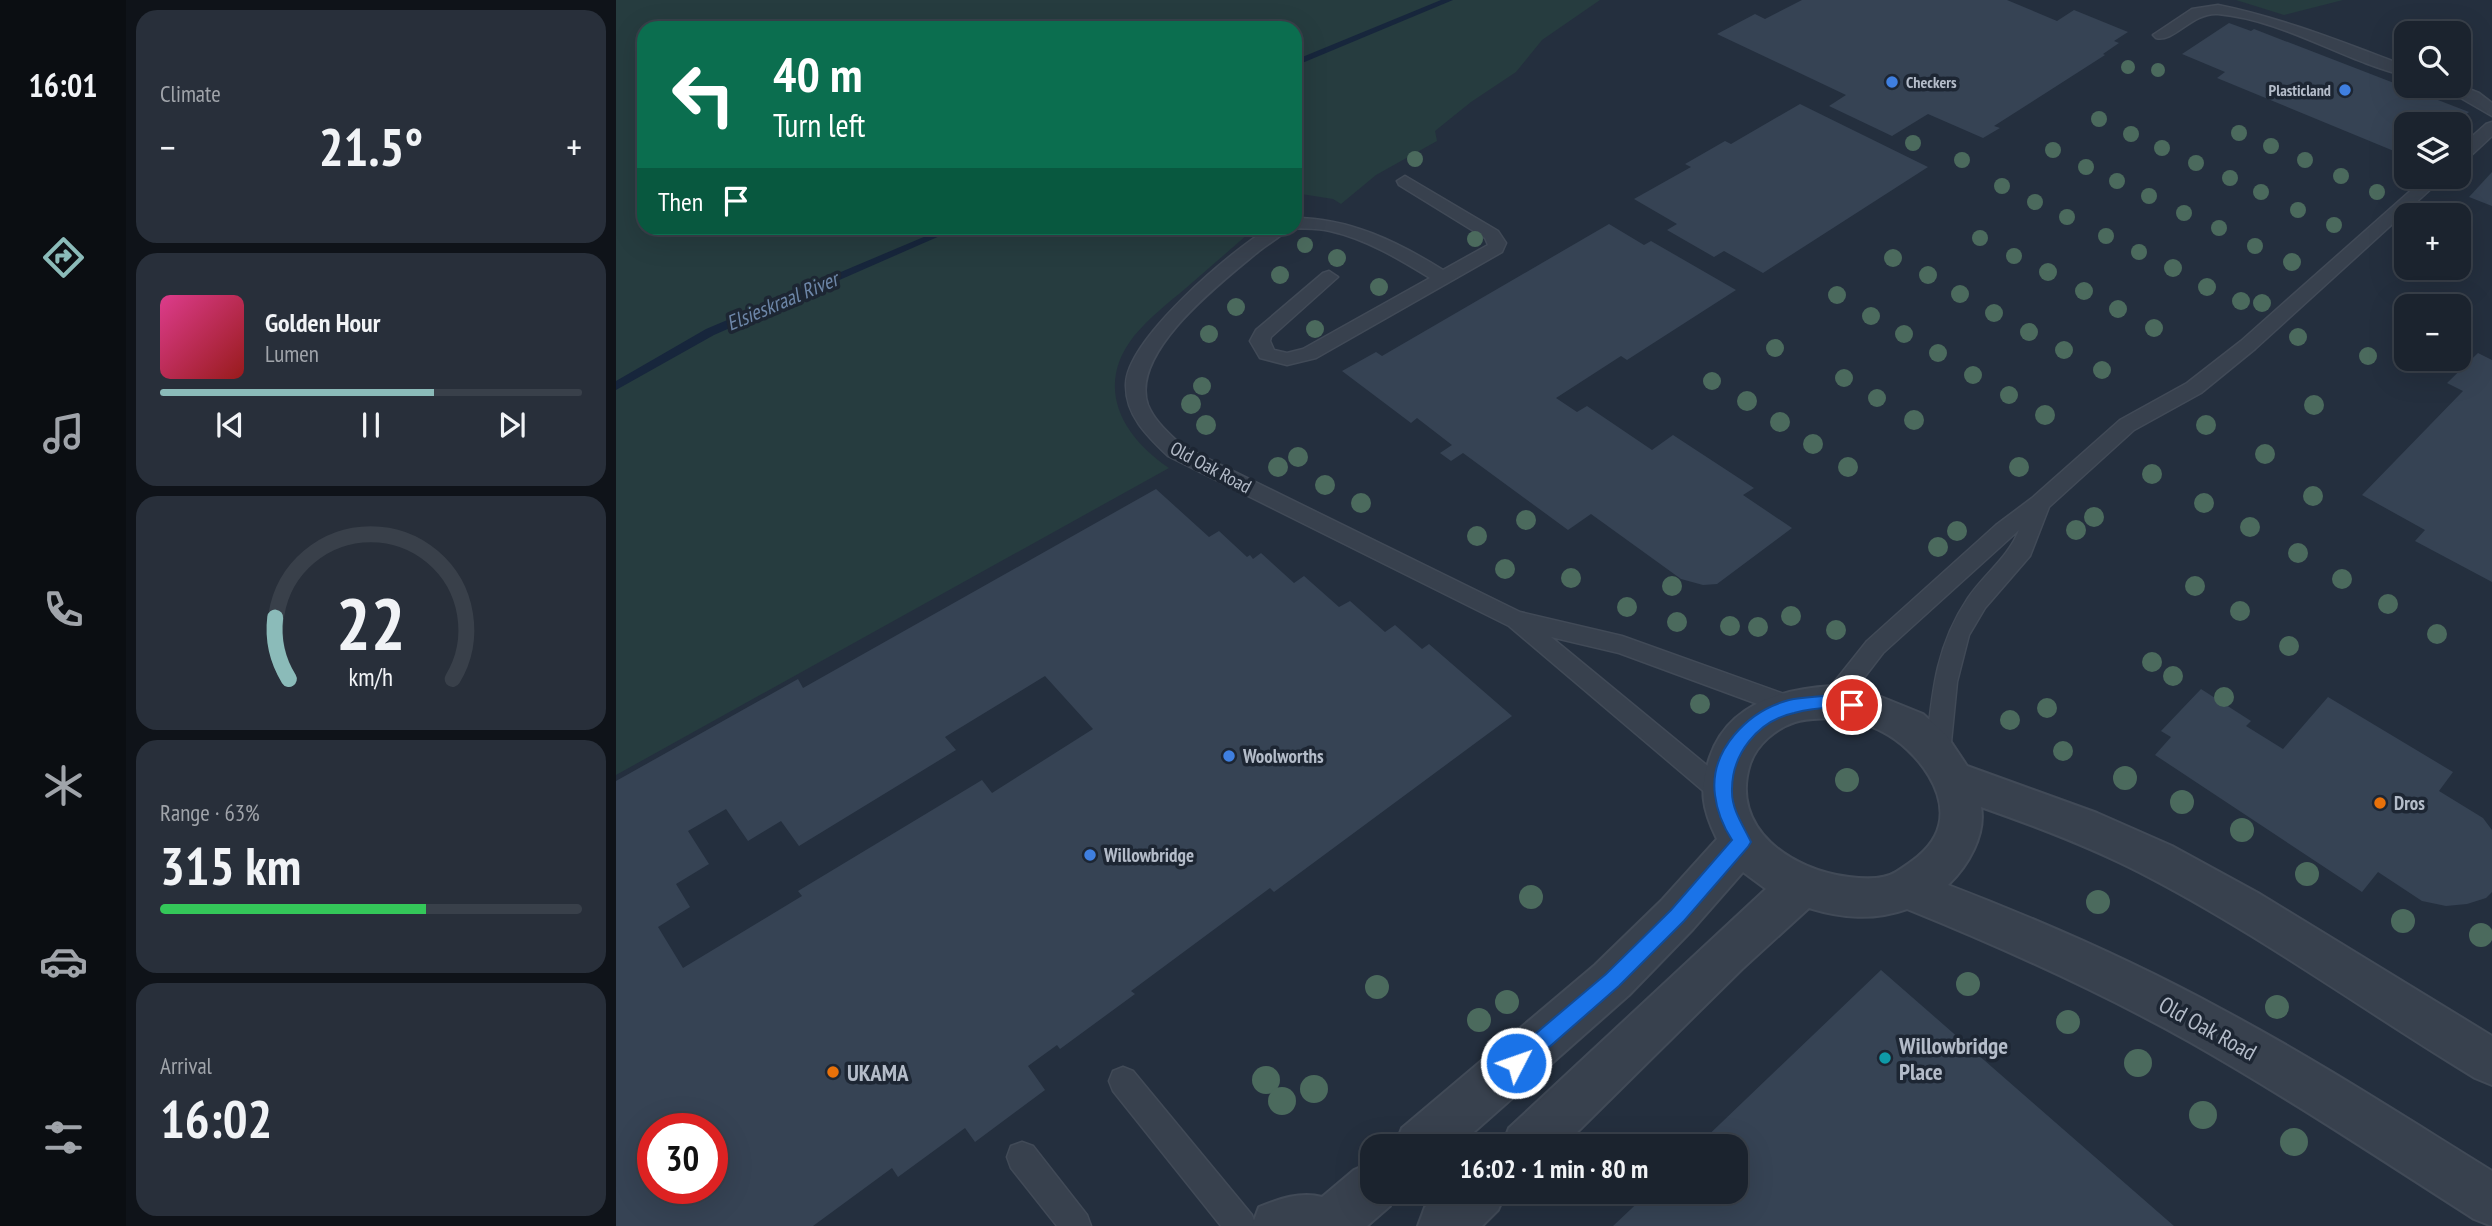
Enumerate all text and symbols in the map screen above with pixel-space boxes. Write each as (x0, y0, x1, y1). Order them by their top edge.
map controls (2394, 21, 2471, 371)
button: search (2394, 21, 2471, 98)
text: 40 m (773, 42, 862, 106)
icon: left (658, 49, 749, 140)
text: 16:01 (28, 64, 98, 106)
place label: Checkers (1906, 72, 1957, 92)
marker: Checkers (1884, 74, 1900, 90)
text: Climate (160, 79, 221, 108)
place label: Plasticland (2269, 80, 2331, 100)
marker: Plasticland (2337, 82, 2353, 98)
text: Turn left (773, 104, 865, 146)
button: layers (2394, 112, 2471, 189)
text: 21.5° (319, 113, 423, 180)
text: − (160, 122, 176, 171)
text: + (566, 122, 582, 171)
icon: arrive (717, 182, 755, 220)
text: Then (658, 185, 703, 218)
button: + (2394, 203, 2471, 280)
icon: directions (39, 233, 88, 282)
water label: Elsieskraal River (722, 264, 845, 337)
button: − (2394, 294, 2471, 371)
text: Golden Hour (265, 306, 380, 339)
text: Lumen (265, 339, 319, 368)
icon: previous (211, 406, 249, 444)
icon: pause (352, 406, 390, 444)
icon: next (493, 406, 531, 444)
icon: music (39, 409, 88, 458)
street label: Old Oak Road (1166, 436, 1256, 498)
text: 22 (336, 575, 406, 669)
icon: phone (39, 585, 88, 634)
text: km/h (349, 661, 393, 693)
pin (1822, 675, 1882, 735)
icon: arrive (1833, 686, 1871, 724)
place label: Woolworths (1242, 744, 1324, 768)
marker: Woolworths (1221, 748, 1237, 764)
icon: climate (39, 761, 88, 810)
place label: Dros (2394, 791, 2425, 815)
marker: Dros (2372, 795, 2388, 811)
text: Range · 63% (160, 798, 260, 827)
text: 315 km (160, 832, 301, 899)
place label: Willowbridge (1103, 843, 1194, 867)
marker: Willowbridge (1082, 847, 1098, 863)
icon: car (39, 937, 88, 986)
street label: Old Oak Road (2154, 989, 2262, 1067)
position arrow (1479, 1026, 1553, 1100)
place label: Willowbridge Place (1898, 1031, 2008, 1086)
marker: Willowbridge Place (1877, 1050, 1893, 1066)
text: Arrival (160, 1051, 212, 1080)
place label: UKAMA (847, 1058, 909, 1087)
marker: UKAMA (825, 1064, 841, 1080)
text: 16:02 (160, 1085, 272, 1152)
icon: filters (39, 1113, 88, 1162)
speed limit sign: 30 (637, 1113, 728, 1204)
text: 16:02 · 1 min · 80 m (1460, 1152, 1648, 1185)

